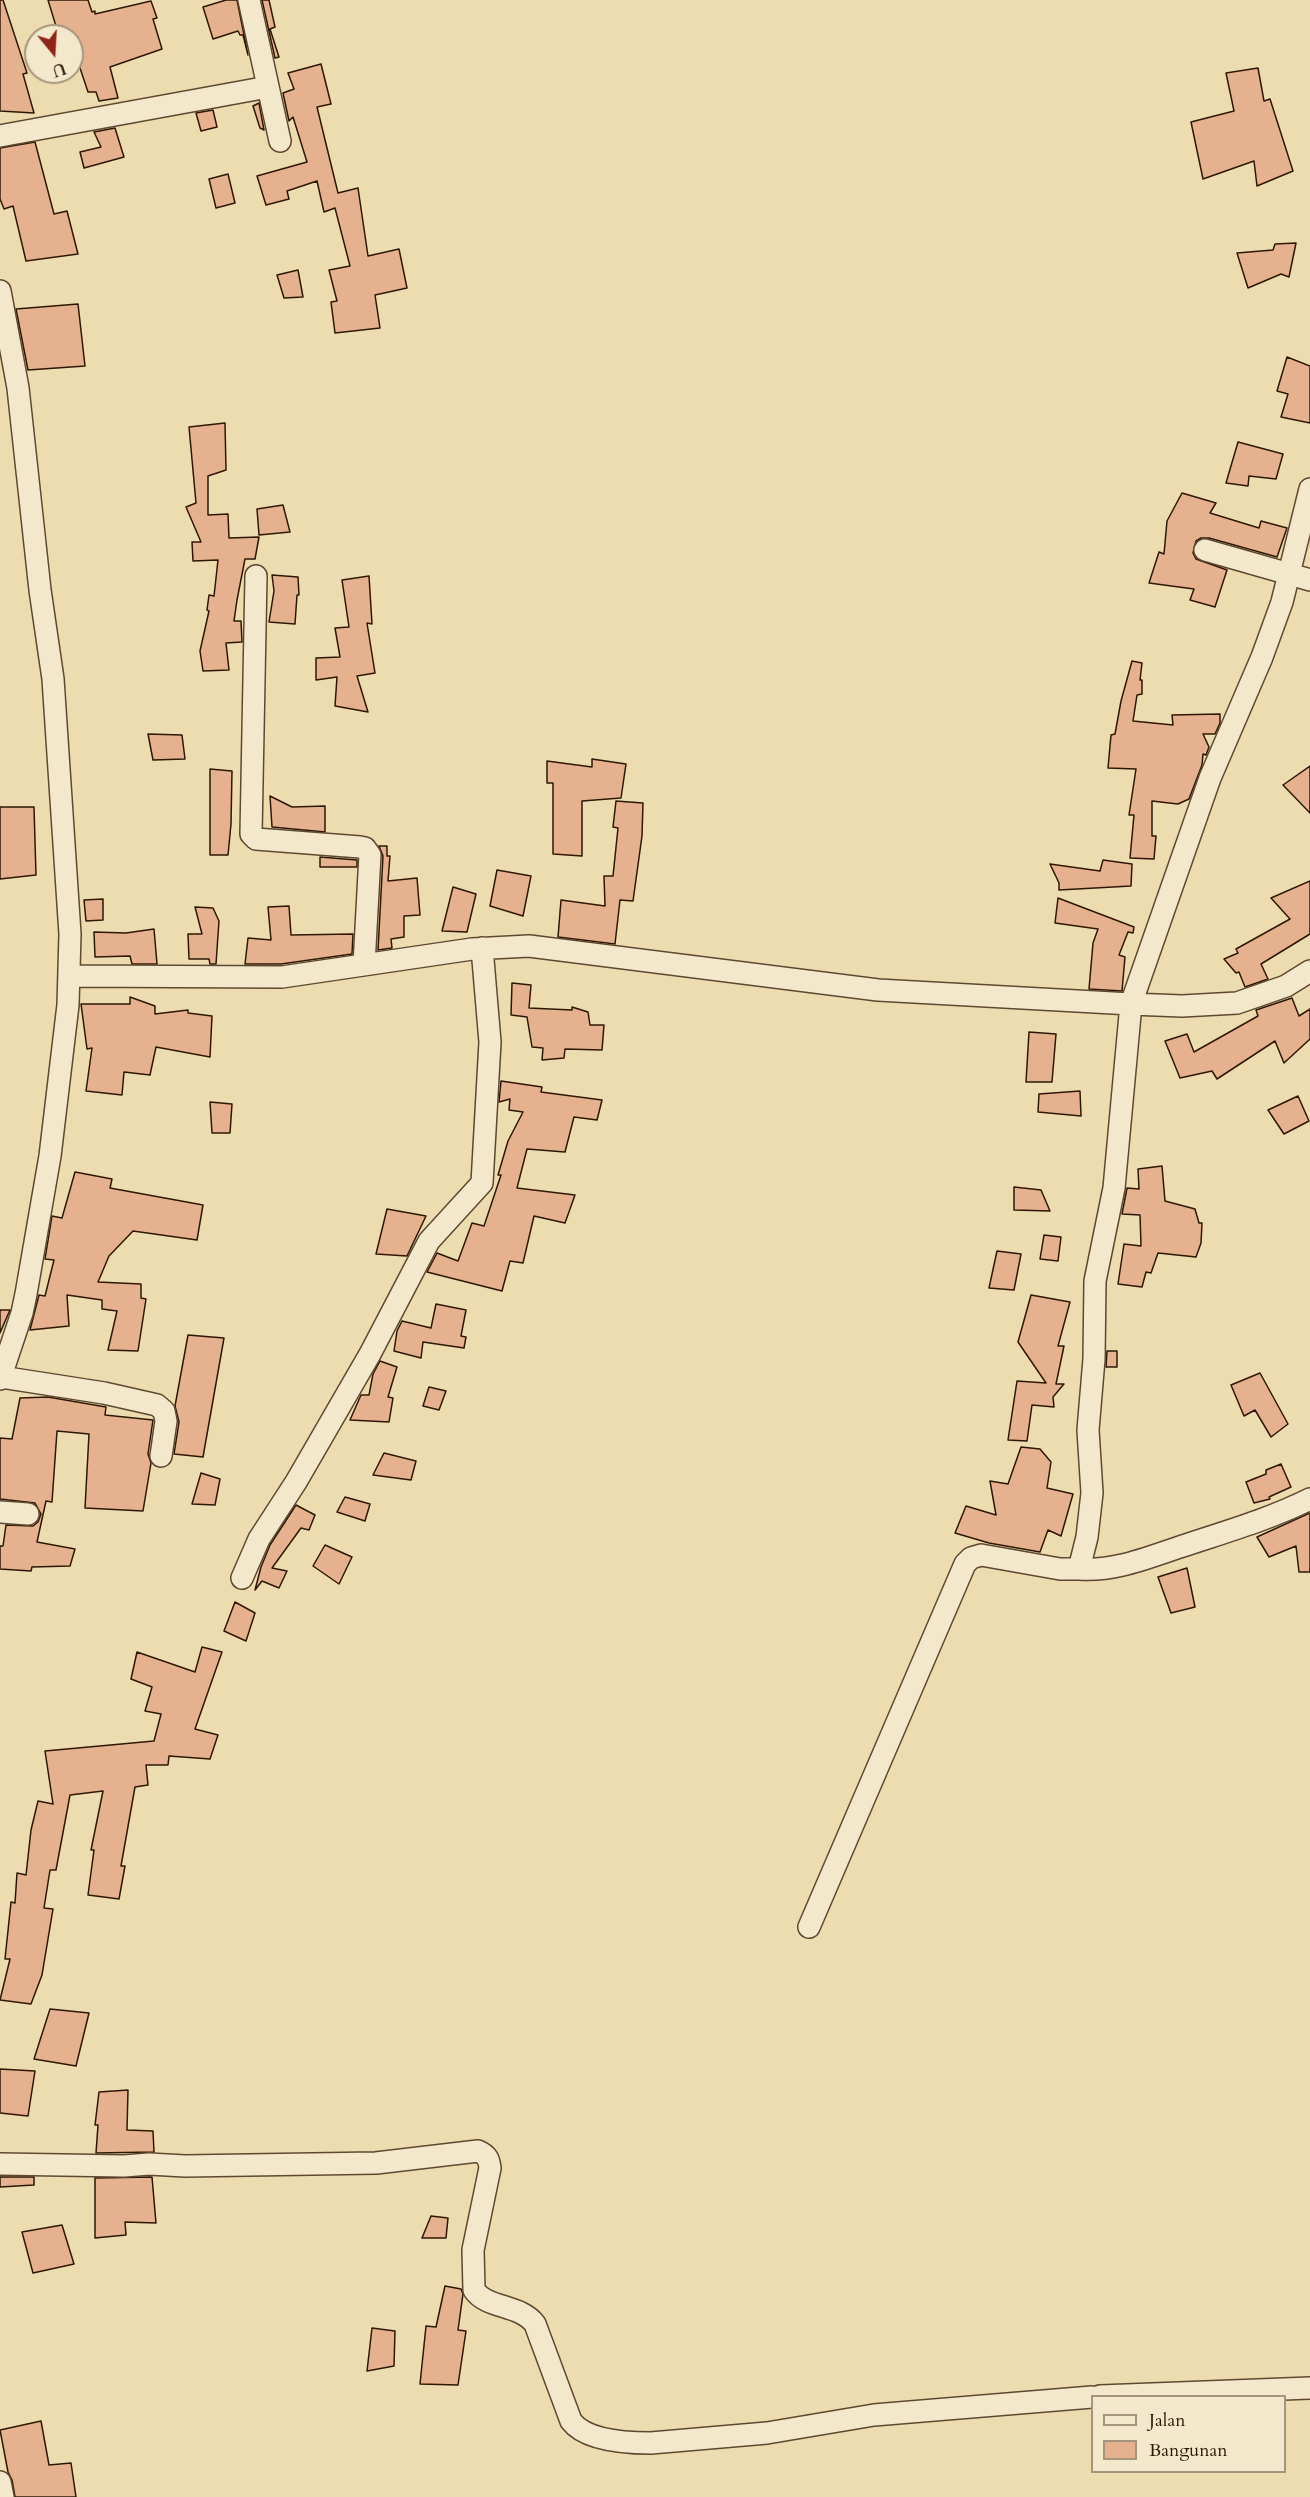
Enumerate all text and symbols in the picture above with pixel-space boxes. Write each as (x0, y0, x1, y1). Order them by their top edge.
north arrow (24, 24, 84, 84)
text: U (49, 57, 69, 82)
legend (1091, 2395, 1286, 2473)
text: Jalan (1149, 2408, 1185, 2433)
text: Bangunan (1149, 2438, 1227, 2463)

